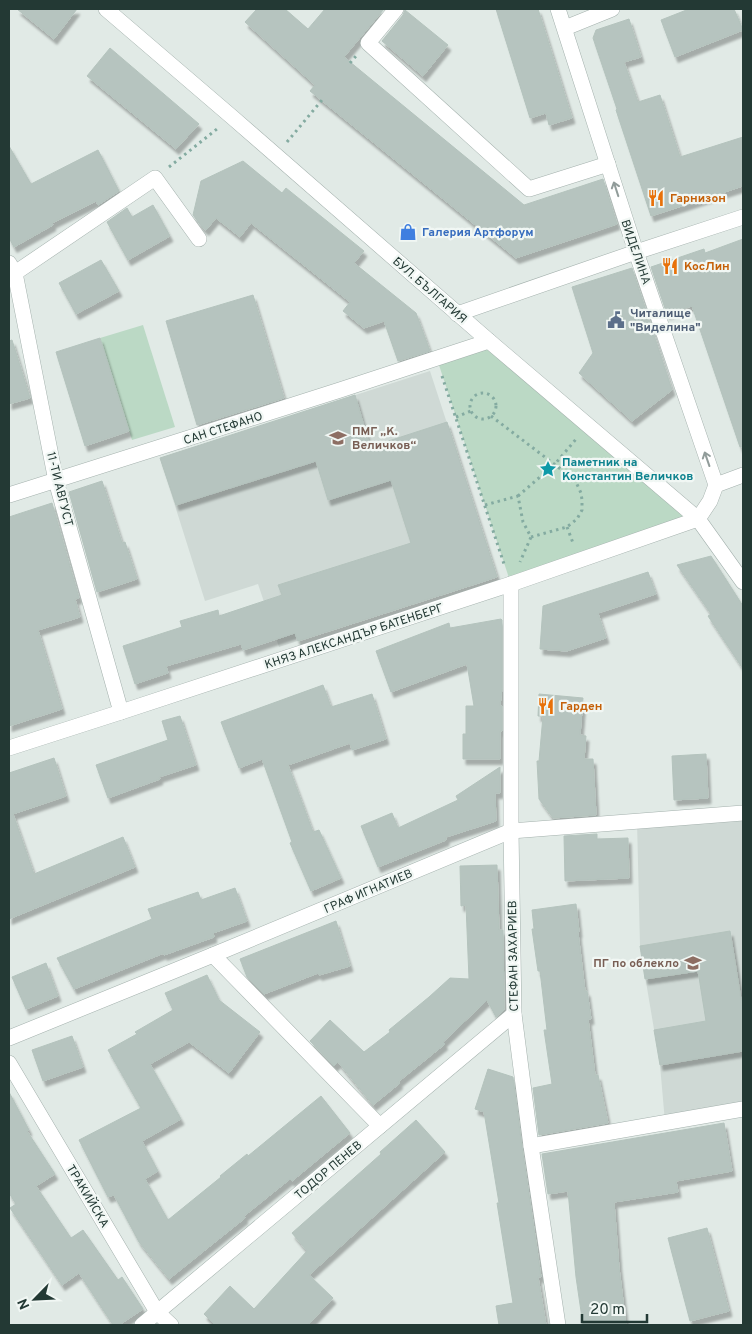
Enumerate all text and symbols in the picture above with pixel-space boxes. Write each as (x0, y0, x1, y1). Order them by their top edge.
one-way arrow (610, 182, 620, 198)
restaurant icon: Гарнизон (646, 188, 666, 208)
place label: Гарнизон (670, 191, 726, 207)
street label: ВИДЕЛИНА (616, 218, 654, 287)
shop icon: Галерия Артфорум (398, 222, 418, 242)
place label: Галерия Артфорум (422, 225, 534, 241)
street label: БУЛ. БЪЛГАРИЯ (389, 254, 470, 327)
restaurant icon: КосЛин (660, 256, 680, 276)
place label: КосЛин (684, 259, 730, 275)
place label: Читалище "Виделина" (630, 306, 700, 336)
public building icon: Читалище "Виделина" (606, 310, 626, 330)
street label: САН СТЕФАНО (182, 409, 265, 449)
place label: ПМГ „К. Величков“ (352, 424, 416, 454)
school or university icon: ПМГ „К. Величков“ (328, 428, 348, 448)
street label: 11-ТИ АВГУСТ (42, 450, 76, 528)
one-way arrow (702, 452, 711, 468)
place label: Паметник на Константин Величков (562, 455, 693, 485)
place icon: Паметник на Константин Величков (538, 459, 558, 479)
street label: КНЯЗ АЛЕКСАНДЪР БАТЕНБЕРГ (263, 600, 446, 673)
restaurant icon: Гарден (536, 696, 556, 716)
place label: Гарден (560, 699, 602, 715)
street label: ГРАФ ИГНАТИЕВ (322, 866, 415, 918)
street label: СТЕФАН ЗАХАРИЕВ (505, 900, 523, 1012)
school or university icon: ПГ по облекло (683, 953, 703, 973)
place label: ПГ по облекло (593, 956, 679, 972)
street label: ТОДОР ПЕНЕВ (292, 1138, 366, 1204)
street label: ТРАКИЙСКА (62, 1162, 112, 1231)
north arrow (10, 1274, 60, 1324)
scale bar (582, 1292, 647, 1324)
text: N (15, 1296, 34, 1312)
text: 20 m (590, 1301, 625, 1320)

